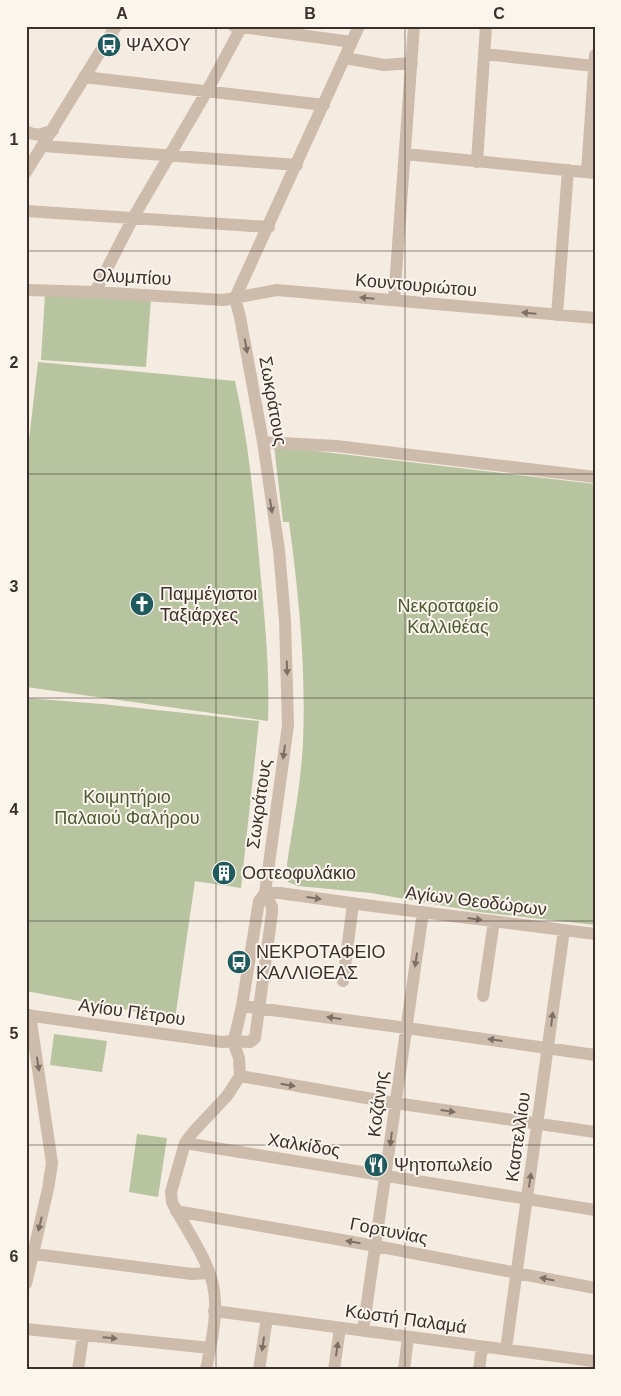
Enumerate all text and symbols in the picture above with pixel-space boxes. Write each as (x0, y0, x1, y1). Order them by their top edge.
text: A (116, 5, 128, 22)
text: B (304, 5, 316, 22)
text: C (493, 5, 505, 22)
bus stop icon: ΨΑΧΟΥ (96, 32, 122, 58)
place label: ΨΑΧΟΥ (126, 35, 190, 55)
text: 1 (10, 131, 19, 148)
street label: Ολυμπίου (92, 265, 172, 289)
street label: Κουντουριώτου (354, 270, 478, 300)
one-way arrow (359, 294, 375, 302)
one-way arrow (520, 308, 536, 316)
one-way arrow (242, 338, 250, 354)
text: 2 (10, 354, 19, 371)
street label: Σωκράτους (255, 355, 291, 447)
one-way arrow (268, 499, 276, 515)
text: 3 (10, 578, 19, 595)
place label: Παμμέγιστοι Ταξιάρχες (160, 584, 257, 625)
church icon: Παμμέγιστοι Ταξιάρχες (129, 591, 155, 617)
park label: Νεκροταφείο Καλλιθέας (398, 596, 499, 637)
one-way arrow (283, 660, 291, 676)
one-way arrow (280, 744, 288, 760)
street label: Σωκράτους (243, 758, 275, 850)
park label: Κοιμητήριο Παλαιού Φαλήρου (54, 787, 200, 828)
text: 4 (10, 801, 19, 818)
building icon: Οστεοφυλάκιο (211, 860, 237, 886)
place label: Οστεοφυλάκιο (242, 863, 356, 883)
street label: Αγίων Θεοδώρων (404, 882, 548, 920)
one-way arrow (306, 894, 322, 902)
one-way arrow (467, 915, 483, 923)
place label: ΝΕΚΡΟΤΑΦΕΙΟ ΚΑΛΛΙΘΕΑΣ (256, 942, 386, 983)
bus stop icon: ΝΕΚΡΟΤΑΦΕΙΟ ΚΑΛΛΙΘΕΑΣ (226, 949, 252, 975)
one-way arrow (412, 953, 420, 969)
street label: Αγίου Πέτρου (77, 995, 187, 1029)
one-way arrow (548, 1010, 556, 1026)
one-way arrow (325, 1014, 341, 1022)
text: 5 (10, 1025, 19, 1042)
one-way arrow (486, 1036, 502, 1044)
one-way arrow (34, 1056, 42, 1072)
street label: Κοζάνης (364, 1069, 392, 1138)
one-way arrow (280, 1081, 296, 1089)
street label: Καστελλίου (502, 1091, 534, 1183)
one-way arrow (441, 1107, 457, 1115)
street label: Χαλκίδος (266, 1129, 342, 1161)
one-way arrow (387, 1131, 395, 1147)
restaurant icon: Ψητοπωλείο (363, 1152, 389, 1178)
place label: Ψητοπωλείο (394, 1155, 493, 1175)
one-way arrow (526, 1171, 534, 1187)
street label: Γορτυνίας (348, 1214, 430, 1248)
one-way arrow (36, 1216, 44, 1231)
one-way arrow (345, 1237, 361, 1245)
text: 6 (10, 1248, 19, 1265)
one-way arrow (539, 1275, 554, 1283)
street label: Κωστή Παλαμά (344, 1301, 468, 1337)
one-way arrow (102, 1334, 118, 1342)
one-way arrow (259, 1336, 267, 1352)
one-way arrow (333, 1341, 341, 1357)

